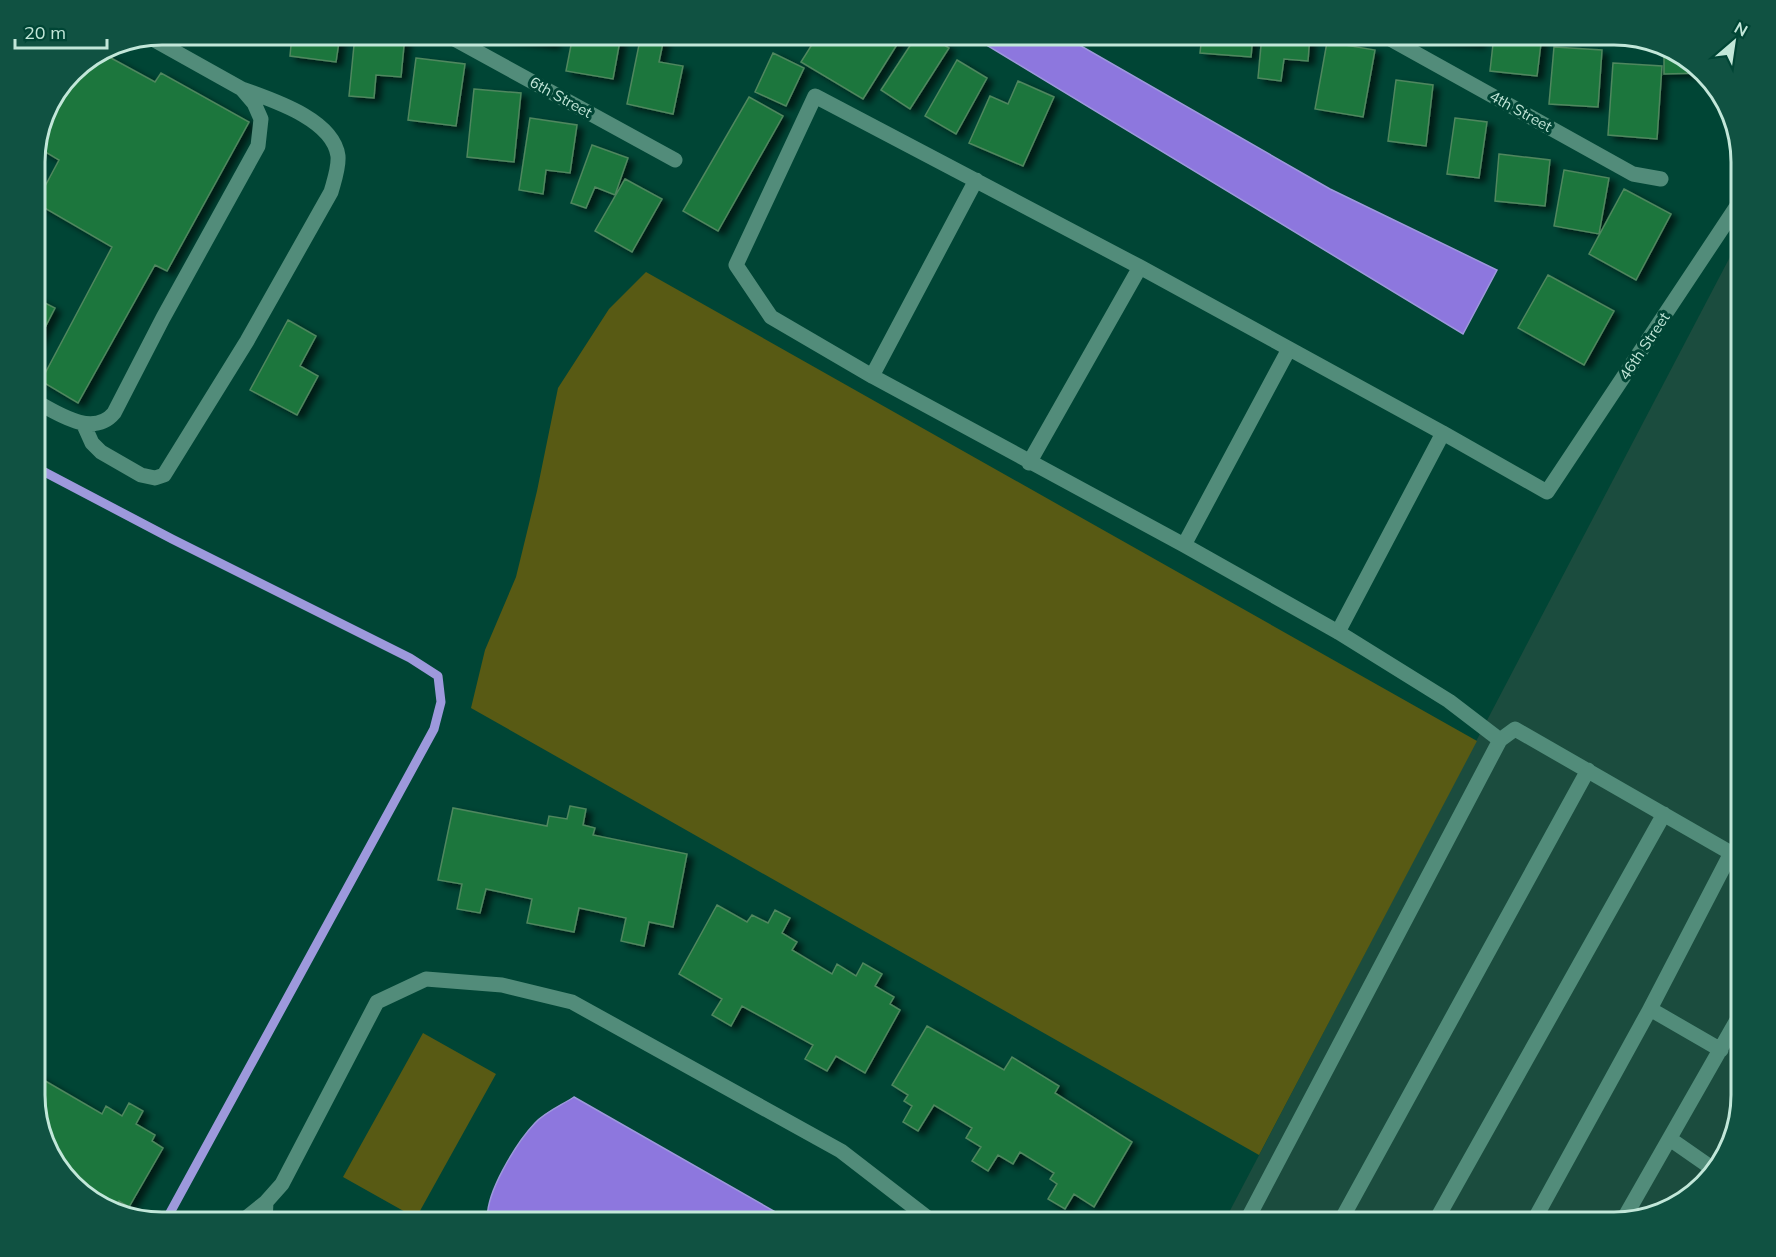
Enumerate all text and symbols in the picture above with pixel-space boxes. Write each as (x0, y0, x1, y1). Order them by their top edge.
scale bar (15, 12, 106, 50)
north arrow (1704, 12, 1764, 72)
text: N (1731, 17, 1751, 41)
text: 20 m (24, 21, 66, 44)
street label: 6th Street (526, 72, 596, 122)
street label: 4th Street (1486, 86, 1556, 136)
street label: 46th Street (1614, 309, 1674, 383)

